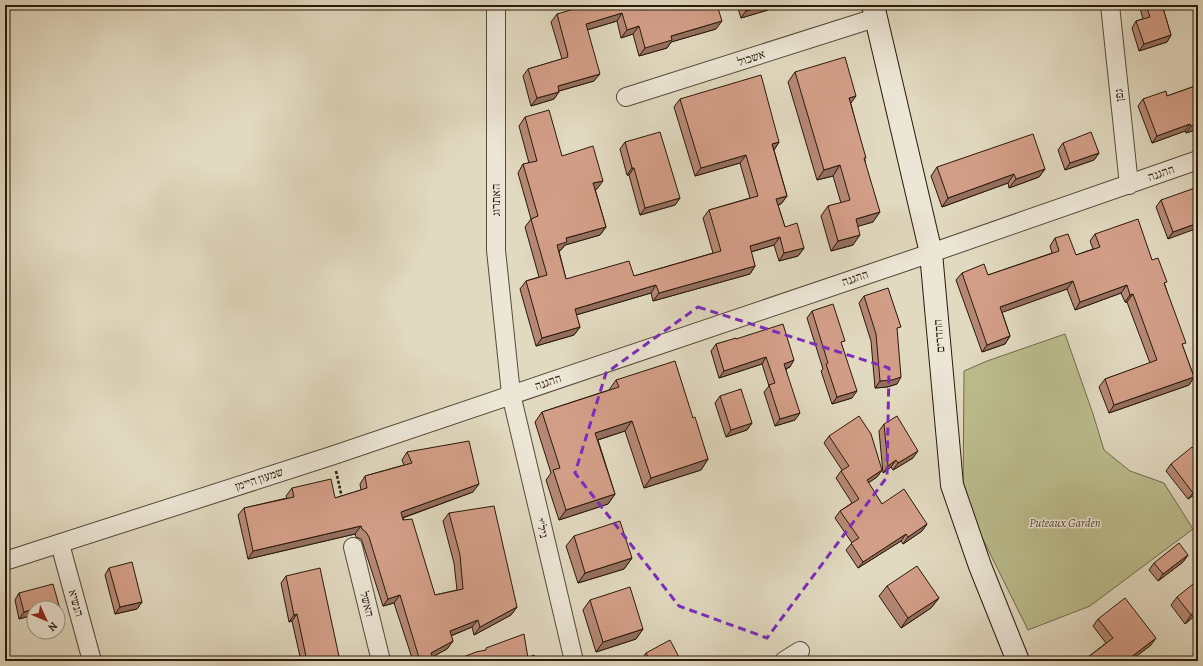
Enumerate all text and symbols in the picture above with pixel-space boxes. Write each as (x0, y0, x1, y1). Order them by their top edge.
street label: אשכול (735, 46, 767, 70)
street label: גפן (1110, 88, 1128, 102)
street label: ההגנה (1146, 161, 1176, 185)
street label: האתרוג (488, 184, 504, 216)
street label: ההגנה (840, 266, 870, 290)
street label: ההדרים (930, 319, 948, 353)
street label: ההגנה (533, 370, 563, 394)
street label: שמעון היימן (233, 464, 285, 494)
park label: Puteaux Garden (1029, 515, 1101, 531)
street label: ניל"י (532, 516, 552, 540)
street label: הנשיא (65, 588, 87, 618)
street label: האשל (356, 589, 378, 619)
north arrow (26, 600, 66, 640)
text: N (45, 619, 61, 635)

